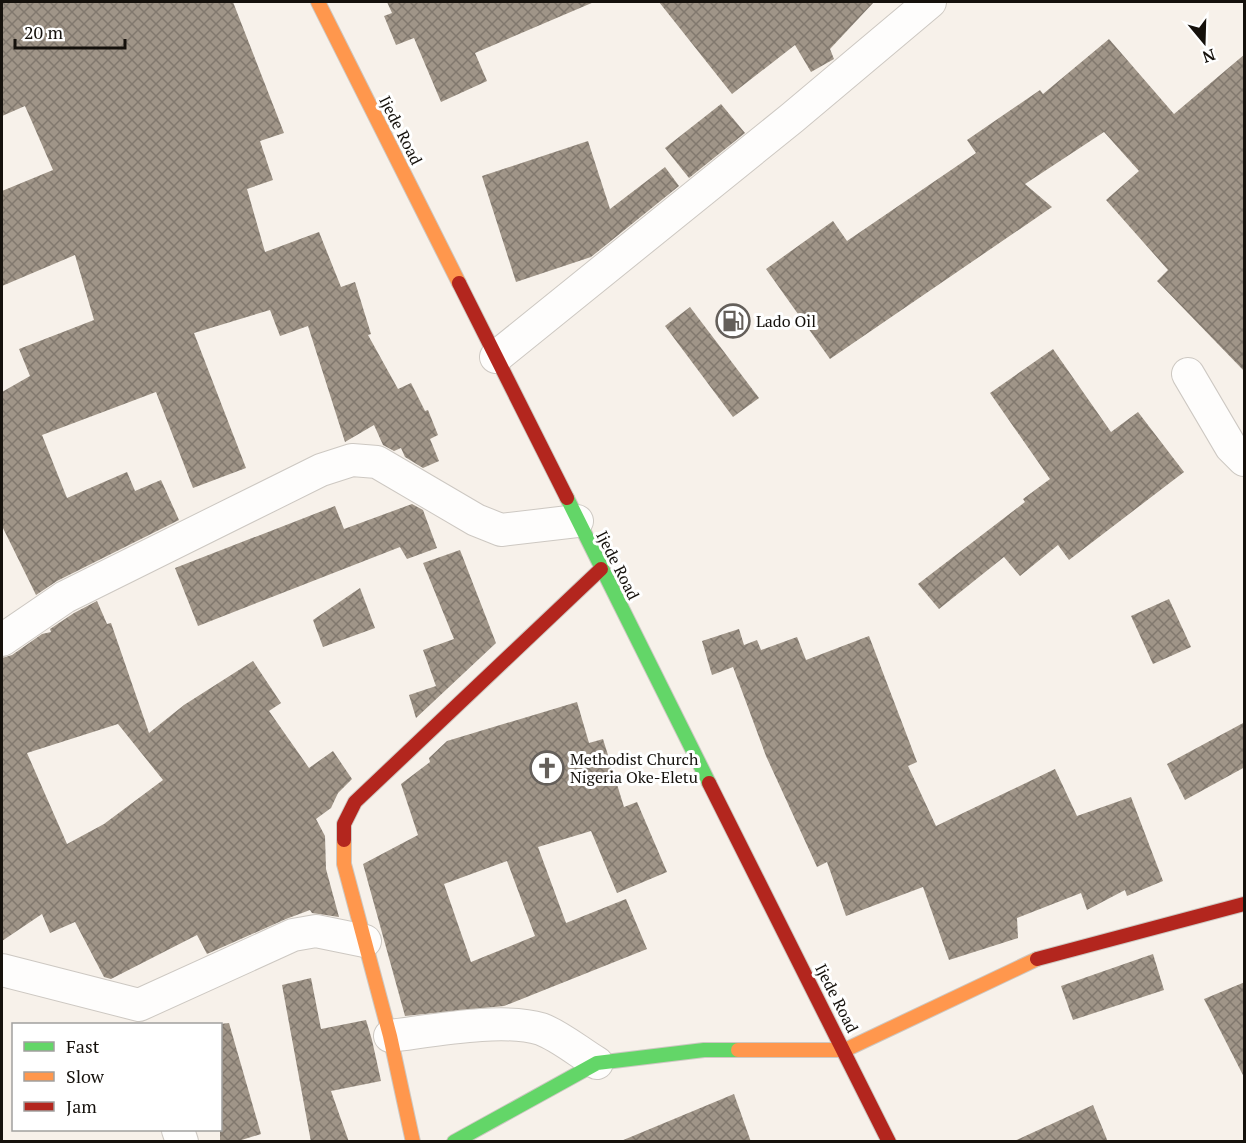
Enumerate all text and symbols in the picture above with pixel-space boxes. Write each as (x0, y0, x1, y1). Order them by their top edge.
scale bar (15, 12, 124, 50)
north arrow (1174, 12, 1234, 72)
text: 20 m (24, 20, 64, 44)
text: N (1200, 44, 1218, 69)
street label: Ijede Road (374, 92, 428, 168)
fuel station icon: Lado Oil (715, 303, 751, 339)
place label: Lado Oil (756, 310, 816, 332)
street label: Ijede Road (591, 527, 645, 603)
place label: Methodist Church Nigeria Oke-Eletu (570, 748, 699, 788)
church icon: Methodist Church Nigeria Oke-Eletu (529, 750, 565, 786)
street label: Ijede Road (810, 960, 864, 1036)
legend (12, 1023, 222, 1131)
text: Fast (66, 1034, 100, 1058)
text: Slow (66, 1064, 105, 1088)
text: Jam (66, 1094, 97, 1118)

